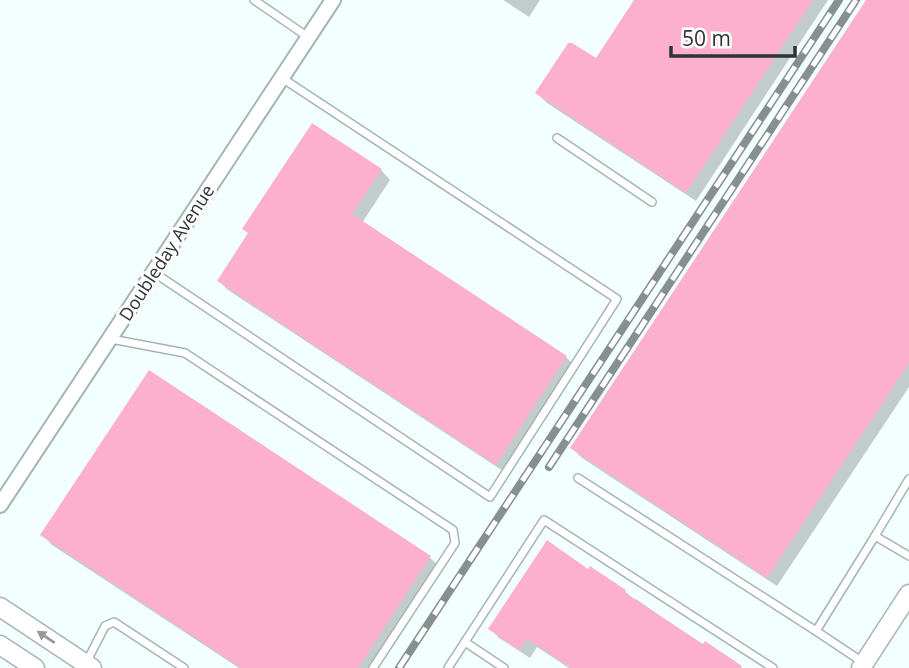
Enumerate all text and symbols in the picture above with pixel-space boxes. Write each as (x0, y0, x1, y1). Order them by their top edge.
scale bar (671, 14, 795, 58)
text: 50 m (682, 24, 731, 52)
street label: Doubleday Avenue (113, 180, 219, 325)
one-way arrow (36, 631, 56, 644)

